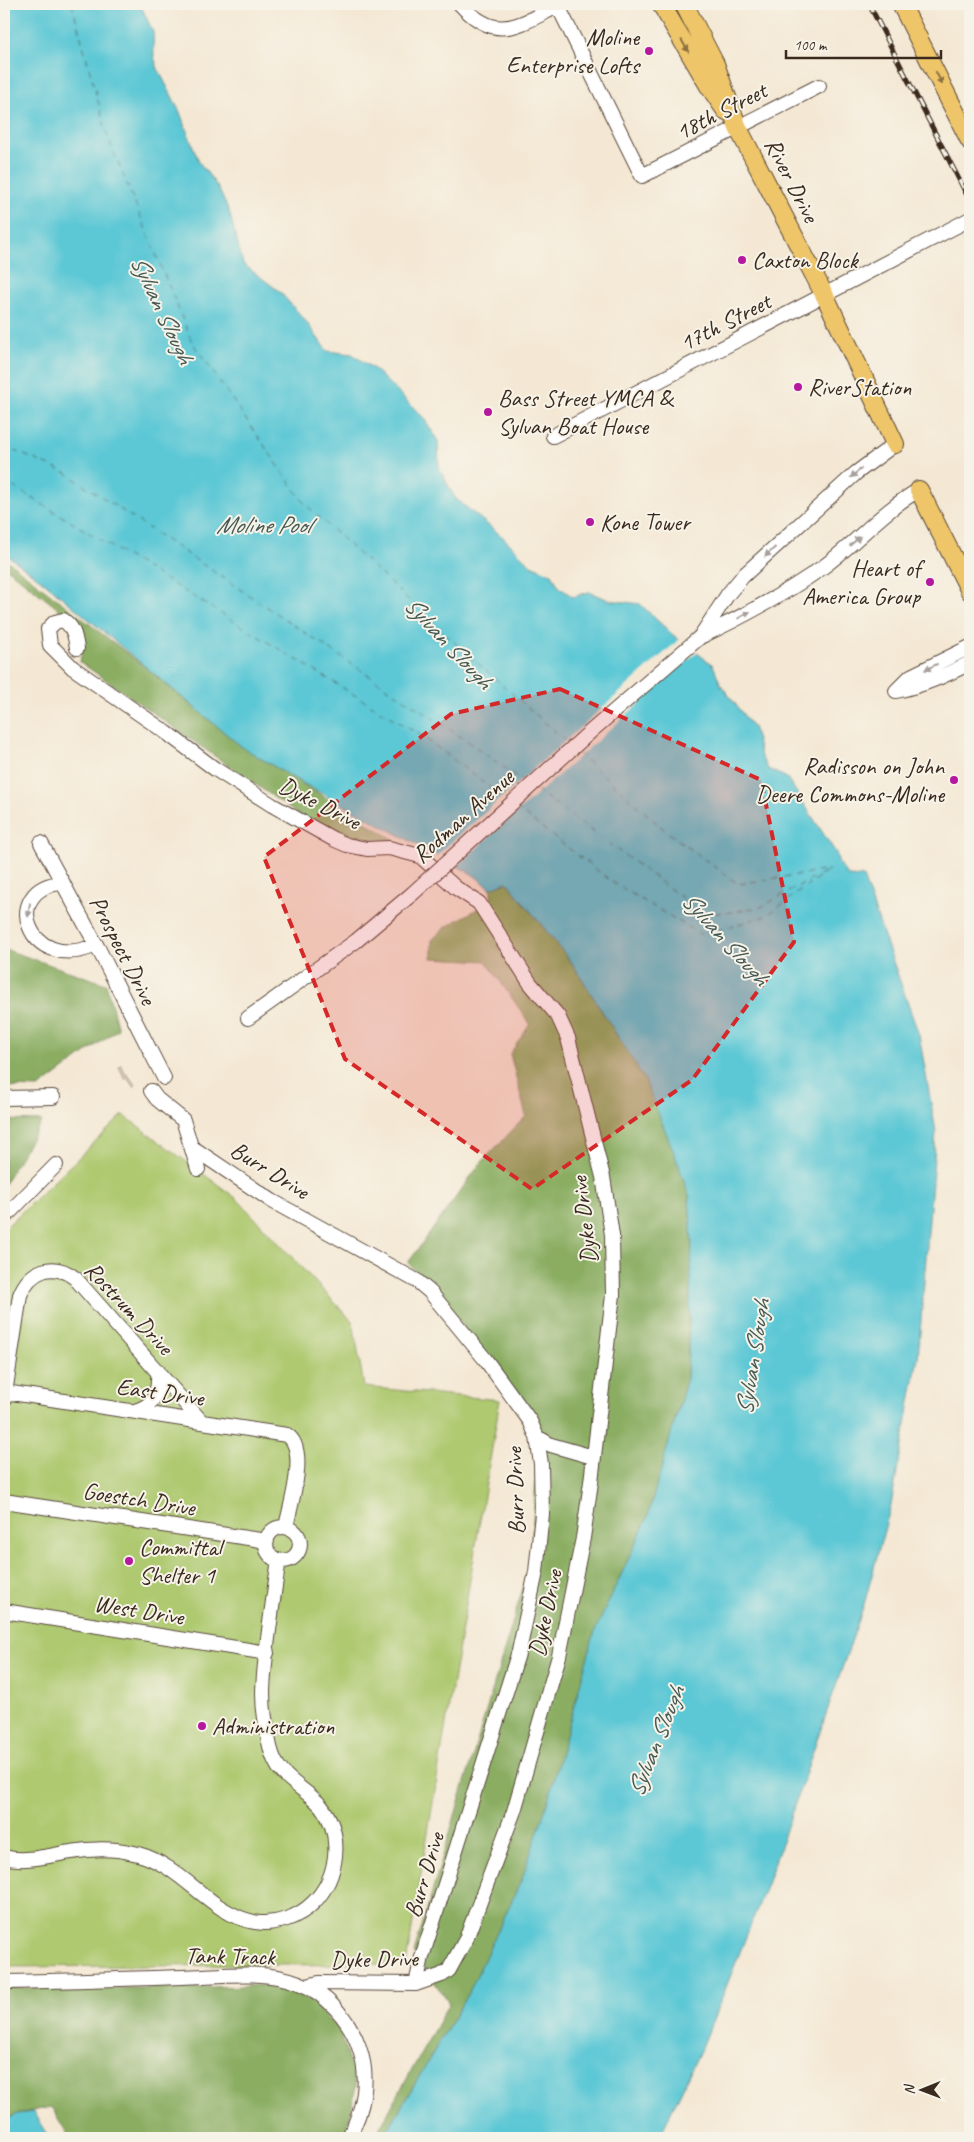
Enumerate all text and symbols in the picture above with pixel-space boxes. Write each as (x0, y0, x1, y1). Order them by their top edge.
place label: Moline Enterprise Lofts (506, 22, 642, 80)
scale bar (786, 28, 942, 60)
text: 100 m (794, 36, 828, 55)
one-way arrow (681, 39, 689, 53)
marker: Moline Enterprise Lofts (643, 45, 655, 57)
one-way arrow (935, 71, 943, 86)
street label: 18th Street (671, 74, 773, 147)
street label: River Drive (758, 133, 827, 229)
place label: Caxton Block (752, 245, 860, 275)
water label: Sylvan Slough (123, 250, 202, 371)
marker: Caxton Block (736, 254, 748, 266)
street label: 17th Street (675, 285, 777, 358)
place label: RiverStation (808, 372, 911, 402)
marker: RiverStation (792, 381, 804, 393)
place label: Bass Street YMCA & Sylvan Boat House (498, 383, 675, 441)
marker: Bass Street YMCA & Sylvan Boat House (482, 406, 494, 418)
one-way arrow (850, 468, 863, 479)
place label: Kone Tower (600, 507, 692, 537)
water label: Moline Pool (216, 509, 318, 541)
marker: Kone Tower (584, 516, 596, 528)
one-way arrow (848, 535, 860, 547)
one-way arrow (764, 546, 776, 558)
place label: Heart of America Group (802, 553, 926, 611)
marker: Heart of America Group (924, 576, 936, 588)
water label: Sylvan Slough (397, 589, 501, 698)
one-way arrow (737, 610, 750, 619)
one-way arrow (924, 663, 938, 671)
place label: Radisson on John Deere Commons-Moline (756, 751, 946, 809)
street label: Rodman Avenue (406, 761, 522, 870)
street label: Dyke Drive (274, 770, 368, 837)
marker: Radisson on John Deere Commons-Moline (948, 774, 960, 786)
water label: Sylvan Slough (675, 885, 778, 994)
street label: Prospect Drive (83, 890, 164, 1011)
one-way arrow (24, 902, 32, 918)
street label: Burr Drive (225, 1134, 317, 1207)
street label: Dyke Drive (564, 1173, 604, 1265)
street label: Rostrum Drive (78, 1255, 181, 1363)
water label: Sylvan Slough (728, 1295, 778, 1417)
street label: East Drive (114, 1371, 208, 1413)
street label: Burr Drive (498, 1445, 532, 1535)
street label: Goestch Drive (81, 1475, 199, 1523)
place label: Committal Shelter 1 (139, 1532, 225, 1590)
marker: Committal Shelter 1 (123, 1555, 135, 1567)
street label: Dyke Drive (521, 1565, 569, 1659)
street label: West Drive (92, 1588, 188, 1632)
water label: Sylvan Slough (619, 1679, 693, 1801)
place label: Administration (212, 1711, 335, 1741)
marker: Administration (196, 1720, 208, 1732)
street label: Burr Drive (397, 1827, 452, 1921)
street label: Tank Track (185, 1940, 277, 1972)
street label: Dyke Drive (330, 1943, 420, 1975)
north arrow (896, 2064, 946, 2114)
text: N (901, 2083, 918, 2095)

